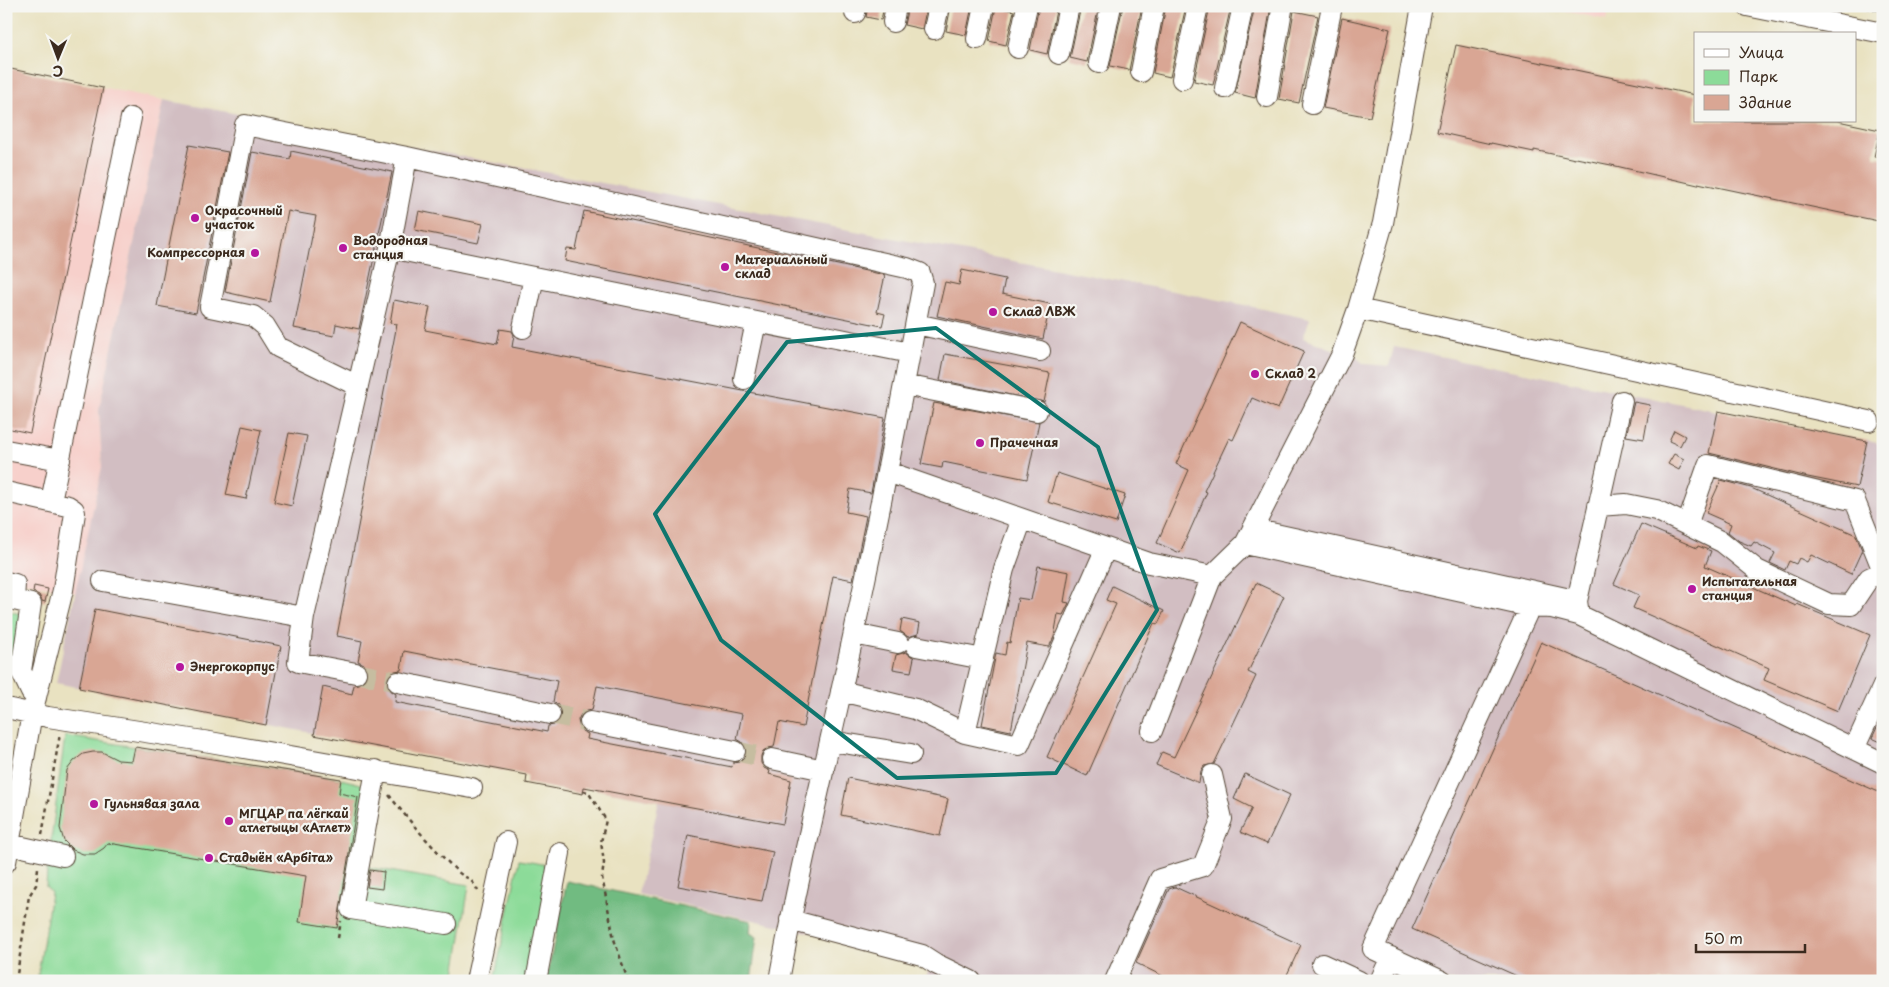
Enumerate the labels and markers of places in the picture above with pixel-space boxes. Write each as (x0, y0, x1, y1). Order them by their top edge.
place label: Окрасочный участок (205, 201, 283, 233)
marker: Окрасочный участок (189, 212, 201, 224)
place label: Водородная станция (353, 231, 428, 263)
marker: Водородная станция (337, 242, 349, 254)
place label: Компрессорная (147, 243, 245, 261)
marker: Компрессорная (249, 247, 261, 259)
place label: Материальный склад (735, 250, 828, 282)
marker: Материальный склад (719, 261, 731, 273)
place label: Склад ЛВЖ (1003, 302, 1076, 320)
marker: Склад ЛВЖ (987, 306, 999, 318)
place label: Склад 2 (1265, 364, 1316, 382)
marker: Склад 2 (1249, 368, 1261, 380)
place label: Прачечная (990, 433, 1058, 451)
marker: Прачечная (974, 437, 986, 449)
place label: Испытательная станция (1702, 572, 1797, 604)
marker: Испытательная станция (1686, 583, 1698, 595)
place label: Энергокорпус (190, 657, 275, 675)
marker: Энергокорпус (174, 661, 186, 673)
place label: Гульнявая зала (104, 794, 200, 812)
marker: Гульнявая зала (88, 798, 100, 810)
place label: МГЦАР па лёгкай атлетыцы «Атлет» (239, 804, 351, 836)
marker: МГЦАР па лёгкай атлетыцы «Атлет» (223, 815, 235, 827)
place label: Стадыён «Арбіта» (219, 848, 333, 866)
marker: Стадыён «Арбіта» (203, 852, 215, 864)

